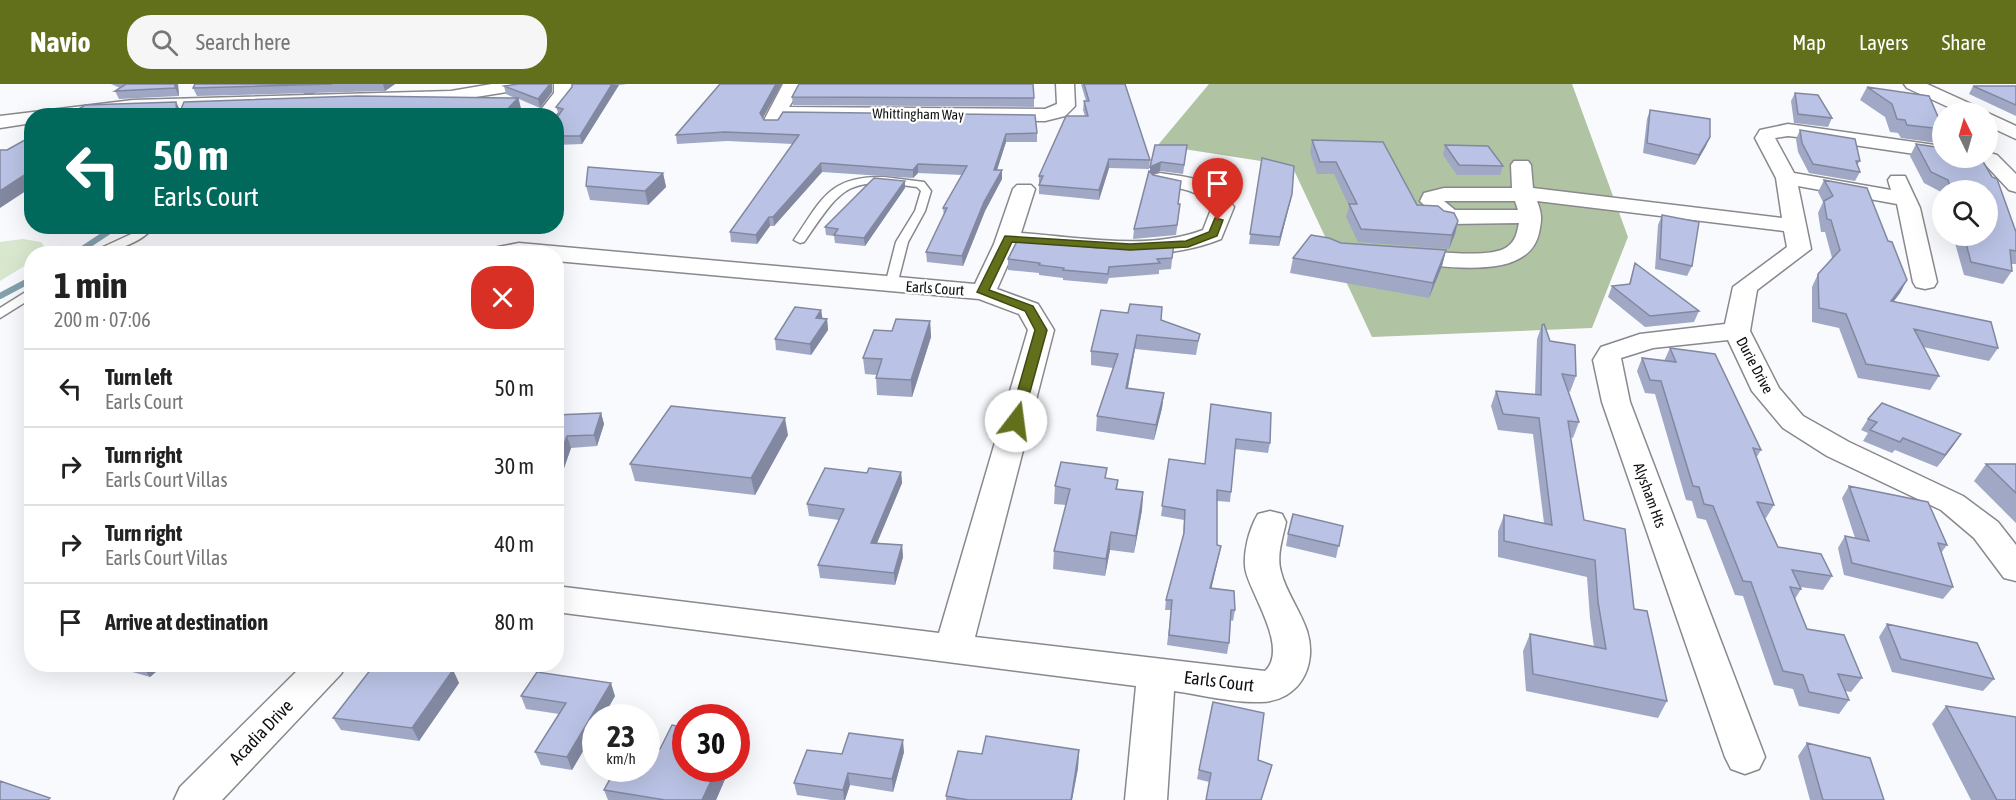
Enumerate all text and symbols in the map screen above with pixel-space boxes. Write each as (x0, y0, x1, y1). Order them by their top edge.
search box (127, 15, 547, 69)
text: Navio (30, 26, 91, 58)
icon: search (148, 26, 181, 59)
text: Search here (196, 29, 291, 55)
text: Map (1792, 30, 1826, 54)
text: Layers (1859, 30, 1909, 54)
text: Share (1942, 30, 1986, 54)
north arrow (1932, 102, 1998, 168)
map controls (1932, 102, 1998, 246)
street label: Whittingham Way (872, 105, 964, 123)
text: 50 m (153, 131, 228, 179)
icon: left (54, 132, 132, 210)
pin (1192, 158, 1243, 220)
icon: arrive (1201, 167, 1234, 200)
button: search (1932, 180, 1998, 246)
text: Earls Court (153, 181, 259, 212)
text: 1 min (54, 264, 128, 306)
button: close (471, 266, 534, 329)
street label: Earls Court (905, 277, 965, 299)
text: 200 m · 07:06 (54, 308, 151, 331)
street label: Durie Drive (1733, 334, 1777, 396)
text: Turn left (105, 364, 172, 390)
icon: left (54, 372, 87, 405)
text: 50 m (494, 375, 534, 401)
position arrow (984, 389, 1048, 453)
text: Earls Court (105, 390, 183, 413)
text: Turn right (105, 442, 182, 468)
icon: right (54, 450, 87, 483)
text: 30 m (494, 453, 534, 479)
street label: Alysham Hts (1630, 460, 1670, 530)
text: Earls Court Villas (105, 468, 227, 491)
text: Turn right (105, 520, 182, 546)
icon: right (54, 528, 87, 561)
text: 40 m (494, 531, 534, 557)
text: Earls Court Villas (105, 546, 227, 569)
icon: arrive (54, 606, 87, 639)
text: Arrive at destination (105, 609, 268, 635)
text: 80 m (494, 609, 534, 635)
street label: Earls Court (1183, 666, 1255, 696)
street label: Acadia Drive (225, 695, 297, 769)
speed limit sign: 30 (672, 704, 750, 782)
text: 23 (607, 719, 635, 753)
text: km/h (606, 750, 636, 767)

